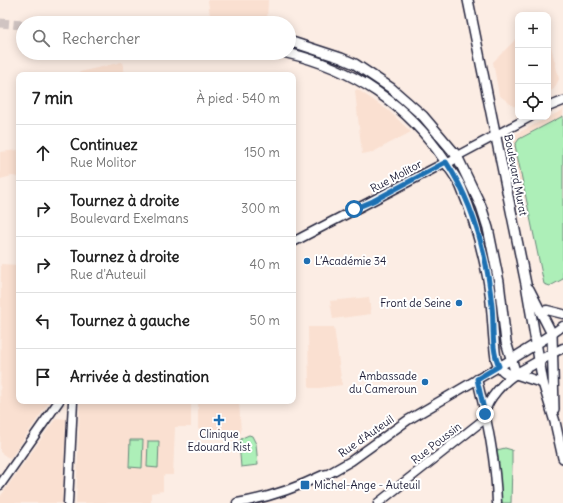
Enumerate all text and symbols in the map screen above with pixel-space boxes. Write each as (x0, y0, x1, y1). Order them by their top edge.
map controls (515, 12, 551, 120)
button: + (515, 12, 551, 48)
search box (16, 16, 296, 60)
icon: search (30, 27, 52, 49)
text: Rechercher (62, 29, 140, 48)
button: − (515, 48, 551, 84)
button: locate (515, 84, 551, 120)
text: 7 min (32, 87, 73, 109)
text: À pied · 540 m (196, 90, 280, 107)
street label: Boulevard Murat (501, 133, 531, 217)
text: Continuez (70, 135, 138, 154)
icon: ahead (32, 142, 54, 164)
text: 150 m (244, 144, 280, 161)
text: Rue Molitor (70, 154, 136, 171)
street label: Rue Molitor (368, 156, 425, 195)
text: Tournez à droite (70, 191, 179, 210)
icon: right (32, 198, 54, 220)
text: 300 m (241, 200, 280, 217)
route start (345, 200, 363, 218)
text: Boulevard Exelmans (70, 210, 189, 227)
text: Tournez à droite (70, 247, 179, 266)
icon: right (32, 254, 54, 276)
place label: L’Académie 34 (315, 254, 386, 268)
text: 40 m (249, 256, 280, 273)
marker: L’Académie 34 (302, 256, 312, 266)
text: Rue d'Auteuil (70, 266, 146, 283)
place label: Front de Seine (380, 296, 451, 310)
marker: Front de Seine (454, 298, 464, 308)
icon: left (32, 310, 54, 332)
text: Tournez à gauche (70, 311, 190, 330)
text: 50 m (249, 312, 280, 329)
icon: arrive (32, 366, 54, 388)
text: Arrivée à destination (70, 367, 209, 386)
place label: Ambassade du Cameroun (349, 369, 417, 396)
marker: Ambassade du Cameroun (420, 377, 430, 387)
route end (476, 405, 494, 423)
street label: Rue d'Auteuil (336, 412, 396, 460)
marker: Clinique Edouard Rist (213, 414, 225, 426)
street label: Rue Poussin (408, 419, 464, 467)
place label: Clinique Edouard Rist (187, 427, 251, 454)
place label: Michel-Ange - Auteuil (314, 478, 420, 492)
marker: Michel-Ange - Auteuil (299, 479, 311, 491)

